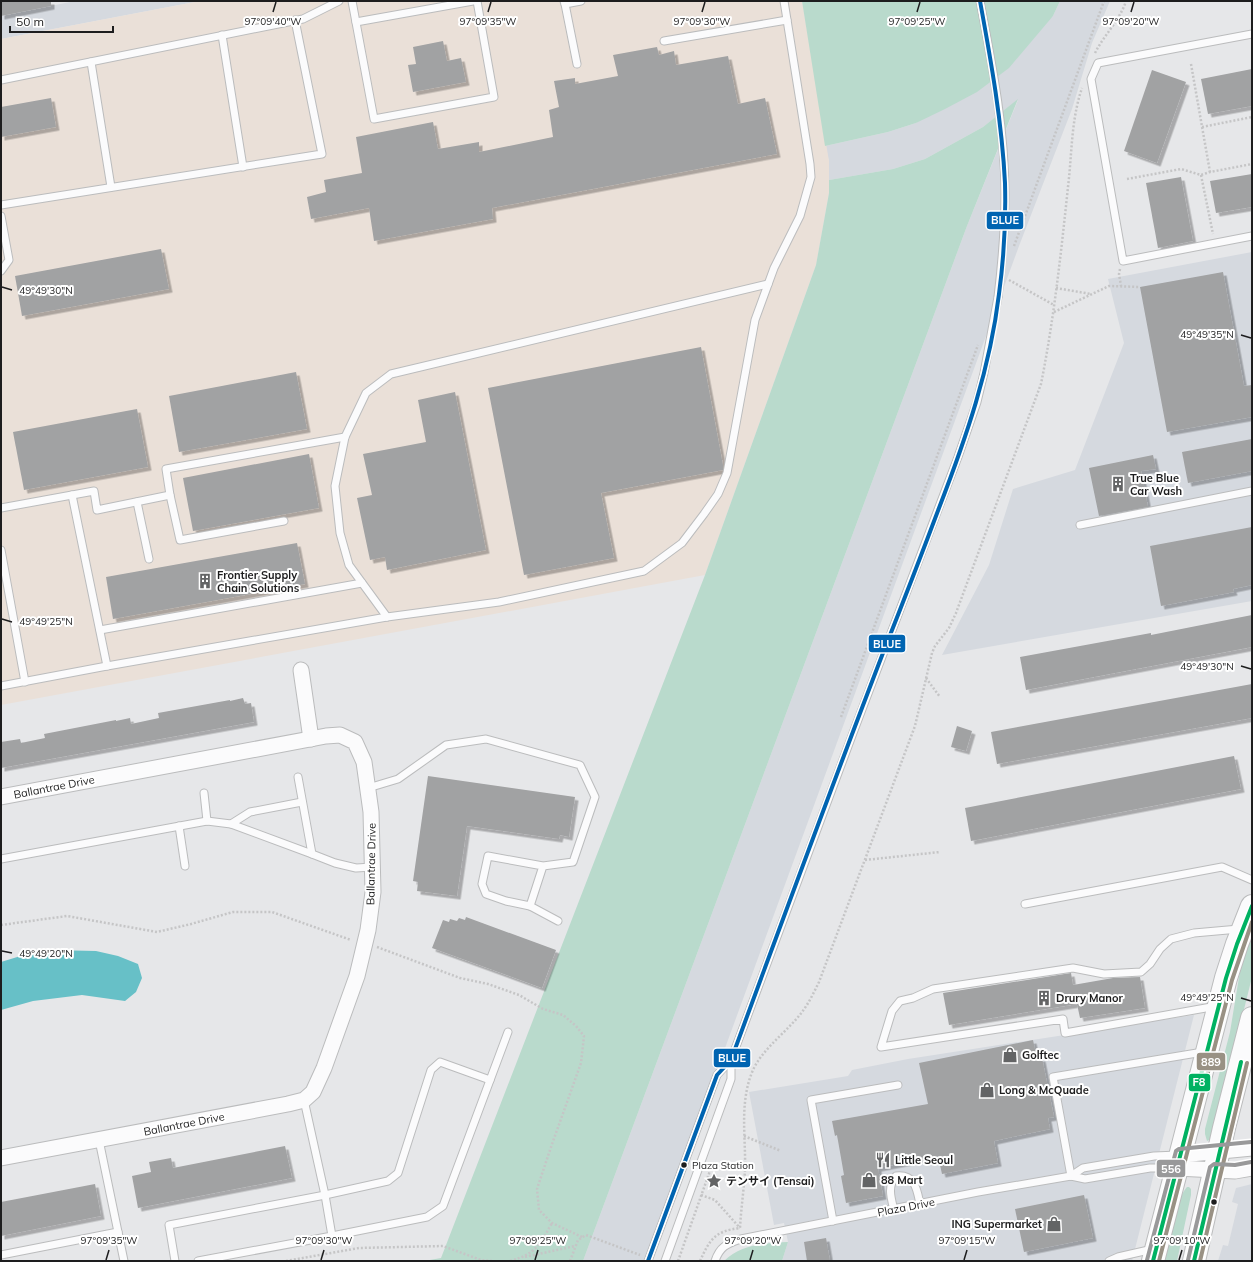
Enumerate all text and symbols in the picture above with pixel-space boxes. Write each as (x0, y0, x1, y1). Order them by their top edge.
scale bar (10, 8, 113, 34)
text: 50 m (16, 14, 44, 29)
text: 97°09'40"W (245, 15, 301, 28)
text: 97°09'35"W (460, 15, 516, 28)
text: 97°09'30"W (674, 15, 730, 28)
text: 97°09'25"W (889, 15, 945, 28)
text: 97°09'20"W (1103, 15, 1159, 28)
line badge: BLUE (986, 211, 1024, 230)
text: BLUE (991, 213, 1020, 227)
text: 49°49'30"N (19, 284, 73, 297)
text: 49°49'35"N (1180, 328, 1234, 341)
place label: True Blue Car Wash (1130, 471, 1182, 498)
building icon: True Blue Car Wash (1109, 475, 1127, 493)
place label: Frontier Supply Chain Solutions (217, 568, 300, 595)
building icon: Frontier Supply Chain Solutions (196, 572, 214, 590)
text: 49°49'25"N (19, 615, 73, 628)
line badge: BLUE (868, 634, 906, 653)
text: BLUE (873, 637, 902, 651)
text: 49°49'30"N (1180, 660, 1234, 673)
street label: Ballantrae Drive (12, 772, 96, 802)
street label: Ballantrae Drive (363, 823, 379, 905)
text: 49°49'20"N (19, 947, 73, 960)
building icon: Drury Manor (1035, 989, 1053, 1007)
place label: Drury Manor (1056, 991, 1123, 1005)
text: 49°49'25"N (1180, 991, 1234, 1004)
shop icon: Golftec (1001, 1046, 1019, 1064)
line badge: BLUE (713, 1048, 751, 1068)
place label: Golftec (1022, 1048, 1059, 1062)
text: BLUE (718, 1051, 747, 1065)
line badge: 889 (1196, 1052, 1226, 1071)
text: 889 (1201, 1055, 1221, 1069)
line badge: F8 (1188, 1073, 1211, 1092)
text: F8 (1193, 1075, 1206, 1089)
shop icon: Long & McQuade (978, 1081, 996, 1099)
place label: Long & McQuade (999, 1083, 1089, 1097)
street label: Ballantrae Drive (142, 1109, 226, 1139)
restaurant icon: Little Seoul (874, 1151, 892, 1169)
place label: Little Seoul (895, 1153, 953, 1167)
place label: Plaza Station (692, 1159, 754, 1172)
line badge: 556 (1156, 1159, 1186, 1178)
marker: Plaza Station (679, 1160, 689, 1170)
text: 556 (1161, 1162, 1181, 1176)
shop icon: 88 Mart (860, 1171, 878, 1189)
place icon: テンサイ (Tensai) (705, 1172, 723, 1190)
place label: 88 Mart (881, 1173, 922, 1187)
place label: テンサイ (Tensai) (726, 1174, 815, 1188)
street label: Plaza Drive (876, 1195, 936, 1219)
unlabelled marker (1209, 1197, 1219, 1207)
shop icon: ING Supermarket (1045, 1215, 1063, 1233)
place label: ING Supermarket (951, 1217, 1042, 1231)
text: 97°09'35"W (81, 1234, 137, 1247)
text: 97°09'30"W (296, 1234, 352, 1247)
text: 97°09'25"W (510, 1234, 566, 1247)
text: 97°09'20"W (725, 1234, 781, 1247)
text: 97°09'15"W (939, 1234, 995, 1247)
text: 97°09'10"W (1154, 1234, 1210, 1247)

